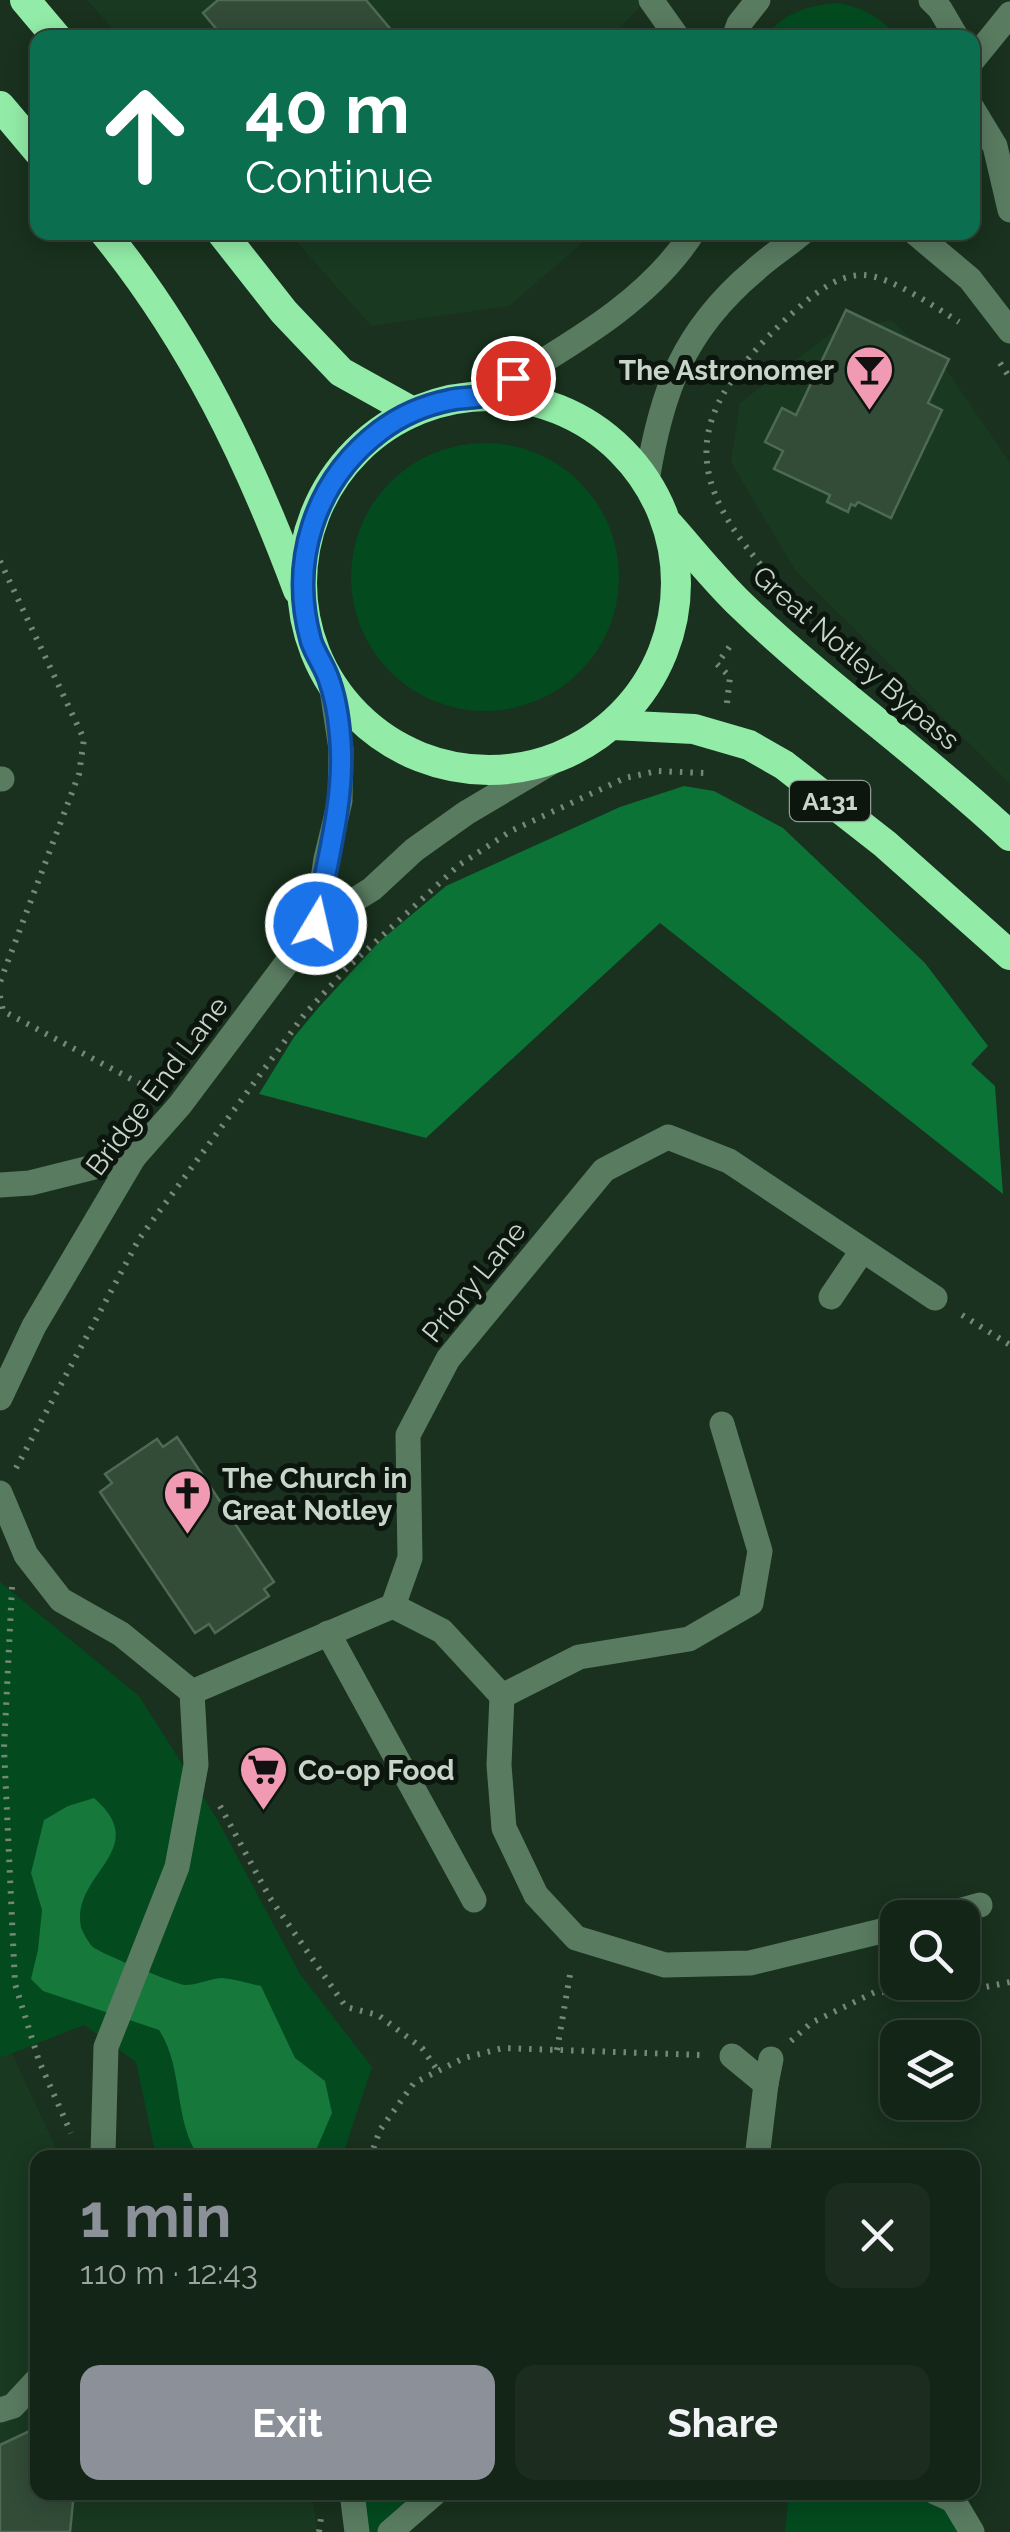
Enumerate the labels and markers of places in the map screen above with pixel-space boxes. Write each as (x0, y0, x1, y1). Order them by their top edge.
pin (471, 336, 556, 421)
bar icon: The Astronomer (843, 344, 895, 412)
place label: The Astronomer (619, 354, 834, 387)
place label: The Church in Great Notley (222, 1462, 407, 1527)
church icon: The Church in Great Notley (161, 1468, 213, 1536)
supermarket icon: Co-op Food (237, 1744, 289, 1812)
place label: Co-op Food (298, 1754, 454, 1787)

